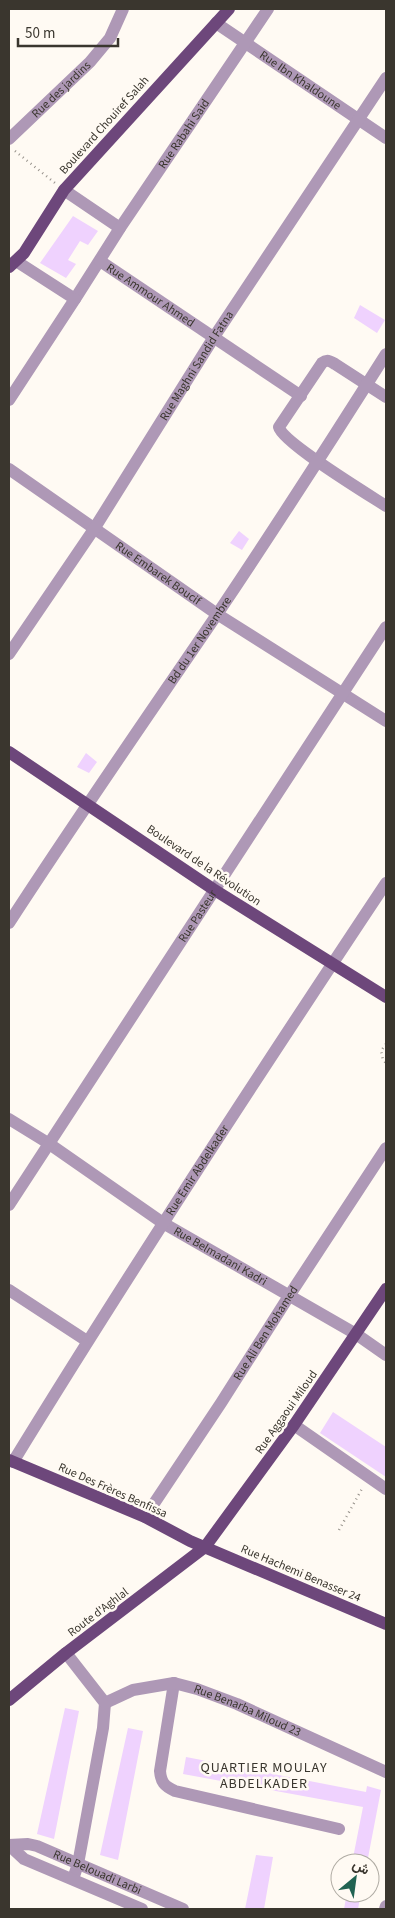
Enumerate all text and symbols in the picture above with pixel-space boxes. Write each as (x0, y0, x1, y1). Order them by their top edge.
scale bar (18, 15, 118, 47)
text: 50 m (25, 23, 55, 44)
street label: Rue Ibn Khaldoune (256, 47, 344, 114)
street label: Rue des jardins (28, 57, 95, 122)
street label: Boulevard Chouiref Salah (56, 72, 153, 178)
street label: Rue Rabahi Said (154, 96, 214, 172)
street label: Rue Ammour Ahmed (103, 260, 198, 331)
street label: Rue Maghni Sandid Fatna (156, 308, 238, 424)
street label: Rue Embarek Boucif (112, 538, 205, 610)
street label: Bd du 1er Novembre (164, 593, 236, 688)
street label: Boulevard de la Révolution (143, 821, 264, 910)
street label: Rue Pasteur (175, 886, 222, 946)
street label: Rue Emir Abdelkader (162, 1121, 234, 1219)
street label: Rue Belmadani Kadri (170, 1223, 270, 1290)
street label: Rue Ali Ben Mohamed (230, 1283, 302, 1384)
street label: Rue Aggaoui Miloud (251, 1367, 322, 1458)
street label: Rue Des Frères Benfissa (56, 1459, 170, 1522)
street label: Rue Hachemi Benasser 24 (238, 1540, 364, 1606)
street label: Route d'Aghlal (64, 1584, 132, 1641)
street label: Rue Benarba Miloud 23 (191, 1680, 304, 1741)
district label: QUARTIER MOULAY ABDELKADER (200, 1758, 328, 1794)
street label: Rue Belouadi Larbi (50, 1846, 144, 1899)
north arrow (330, 1853, 380, 1903)
text: ش (349, 1855, 373, 1880)

